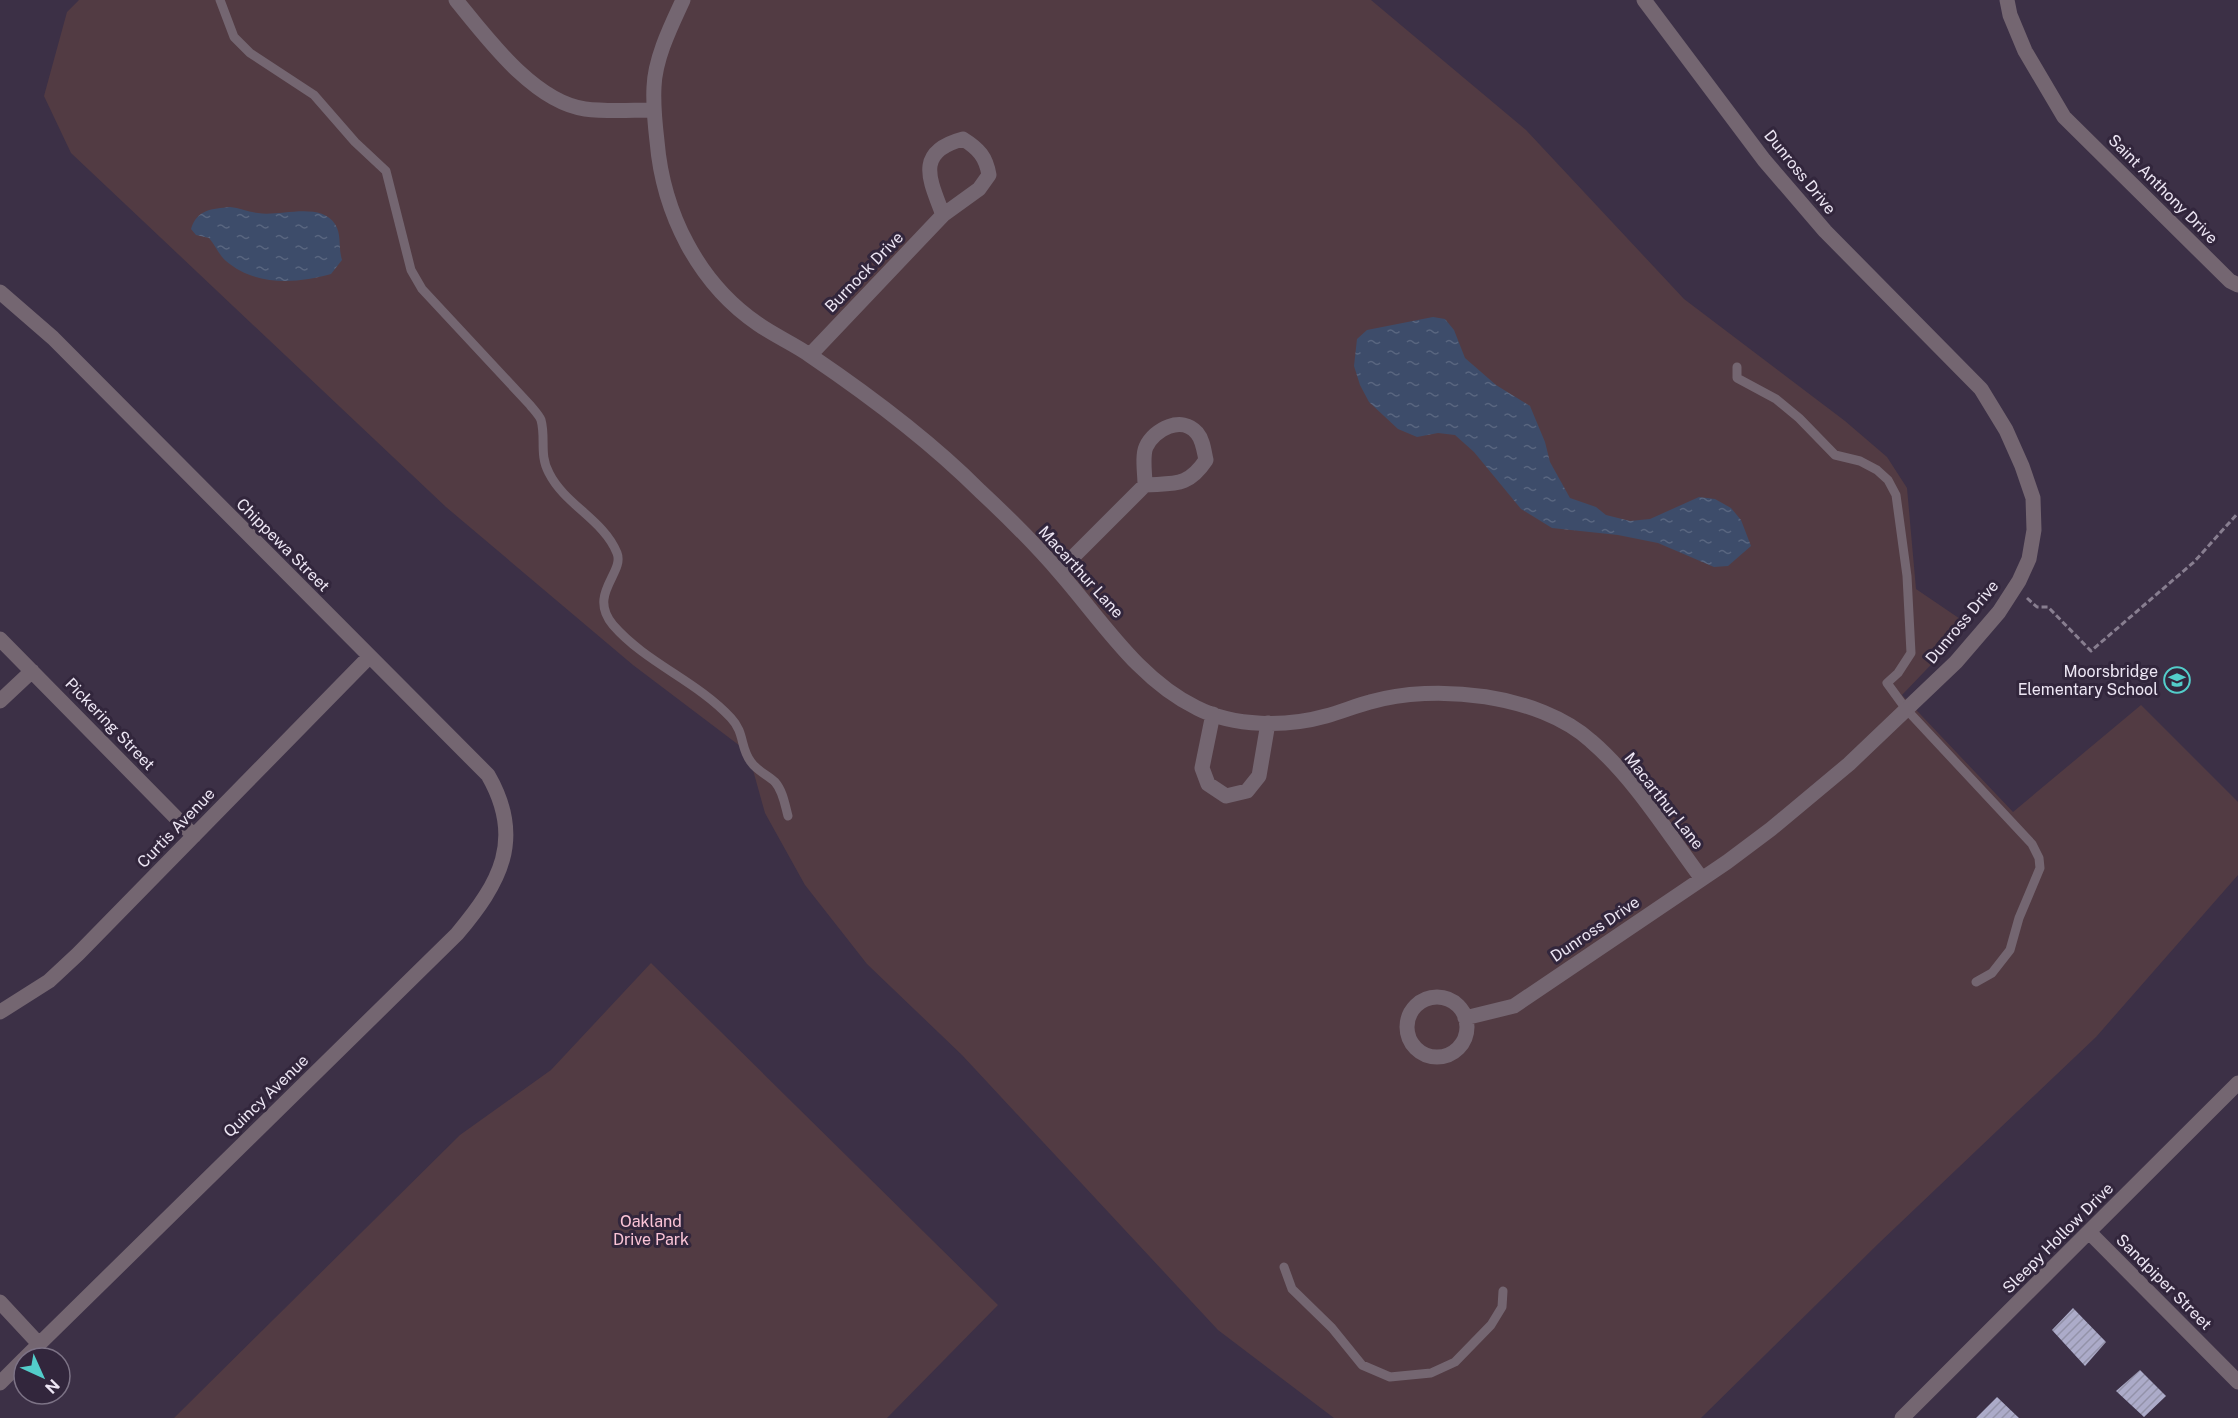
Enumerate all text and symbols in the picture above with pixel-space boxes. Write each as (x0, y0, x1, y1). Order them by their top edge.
street label: Dunross Drive (1760, 126, 1840, 218)
street label: Saint Anthony Drive (2104, 130, 2222, 248)
street label: Burnock Drive (821, 228, 907, 316)
street label: Chippewa Street (232, 494, 334, 596)
street label: Macarthur Lane (1035, 522, 1127, 622)
street label: Dunross Drive (1922, 576, 2002, 668)
place label: Moorsbridge Elementary School (2018, 662, 2158, 699)
school or university icon: Moorsbridge Elementary School (2162, 665, 2192, 695)
street label: Pickering Street (61, 674, 159, 774)
street label: Macarthur Lane (1620, 749, 1708, 853)
street label: Curtis Avenue (133, 784, 219, 872)
street label: Dunross Drive (1547, 892, 1643, 966)
street label: Quincy Avenue (220, 1051, 312, 1141)
street label: Sleepy Hollow Drive (1999, 1179, 2117, 1297)
park label: Oakland Drive Park (613, 1212, 689, 1249)
street label: Sandpiper Street (2112, 1230, 2216, 1334)
north arrow (12, 1346, 72, 1406)
text: N (41, 1375, 63, 1397)

